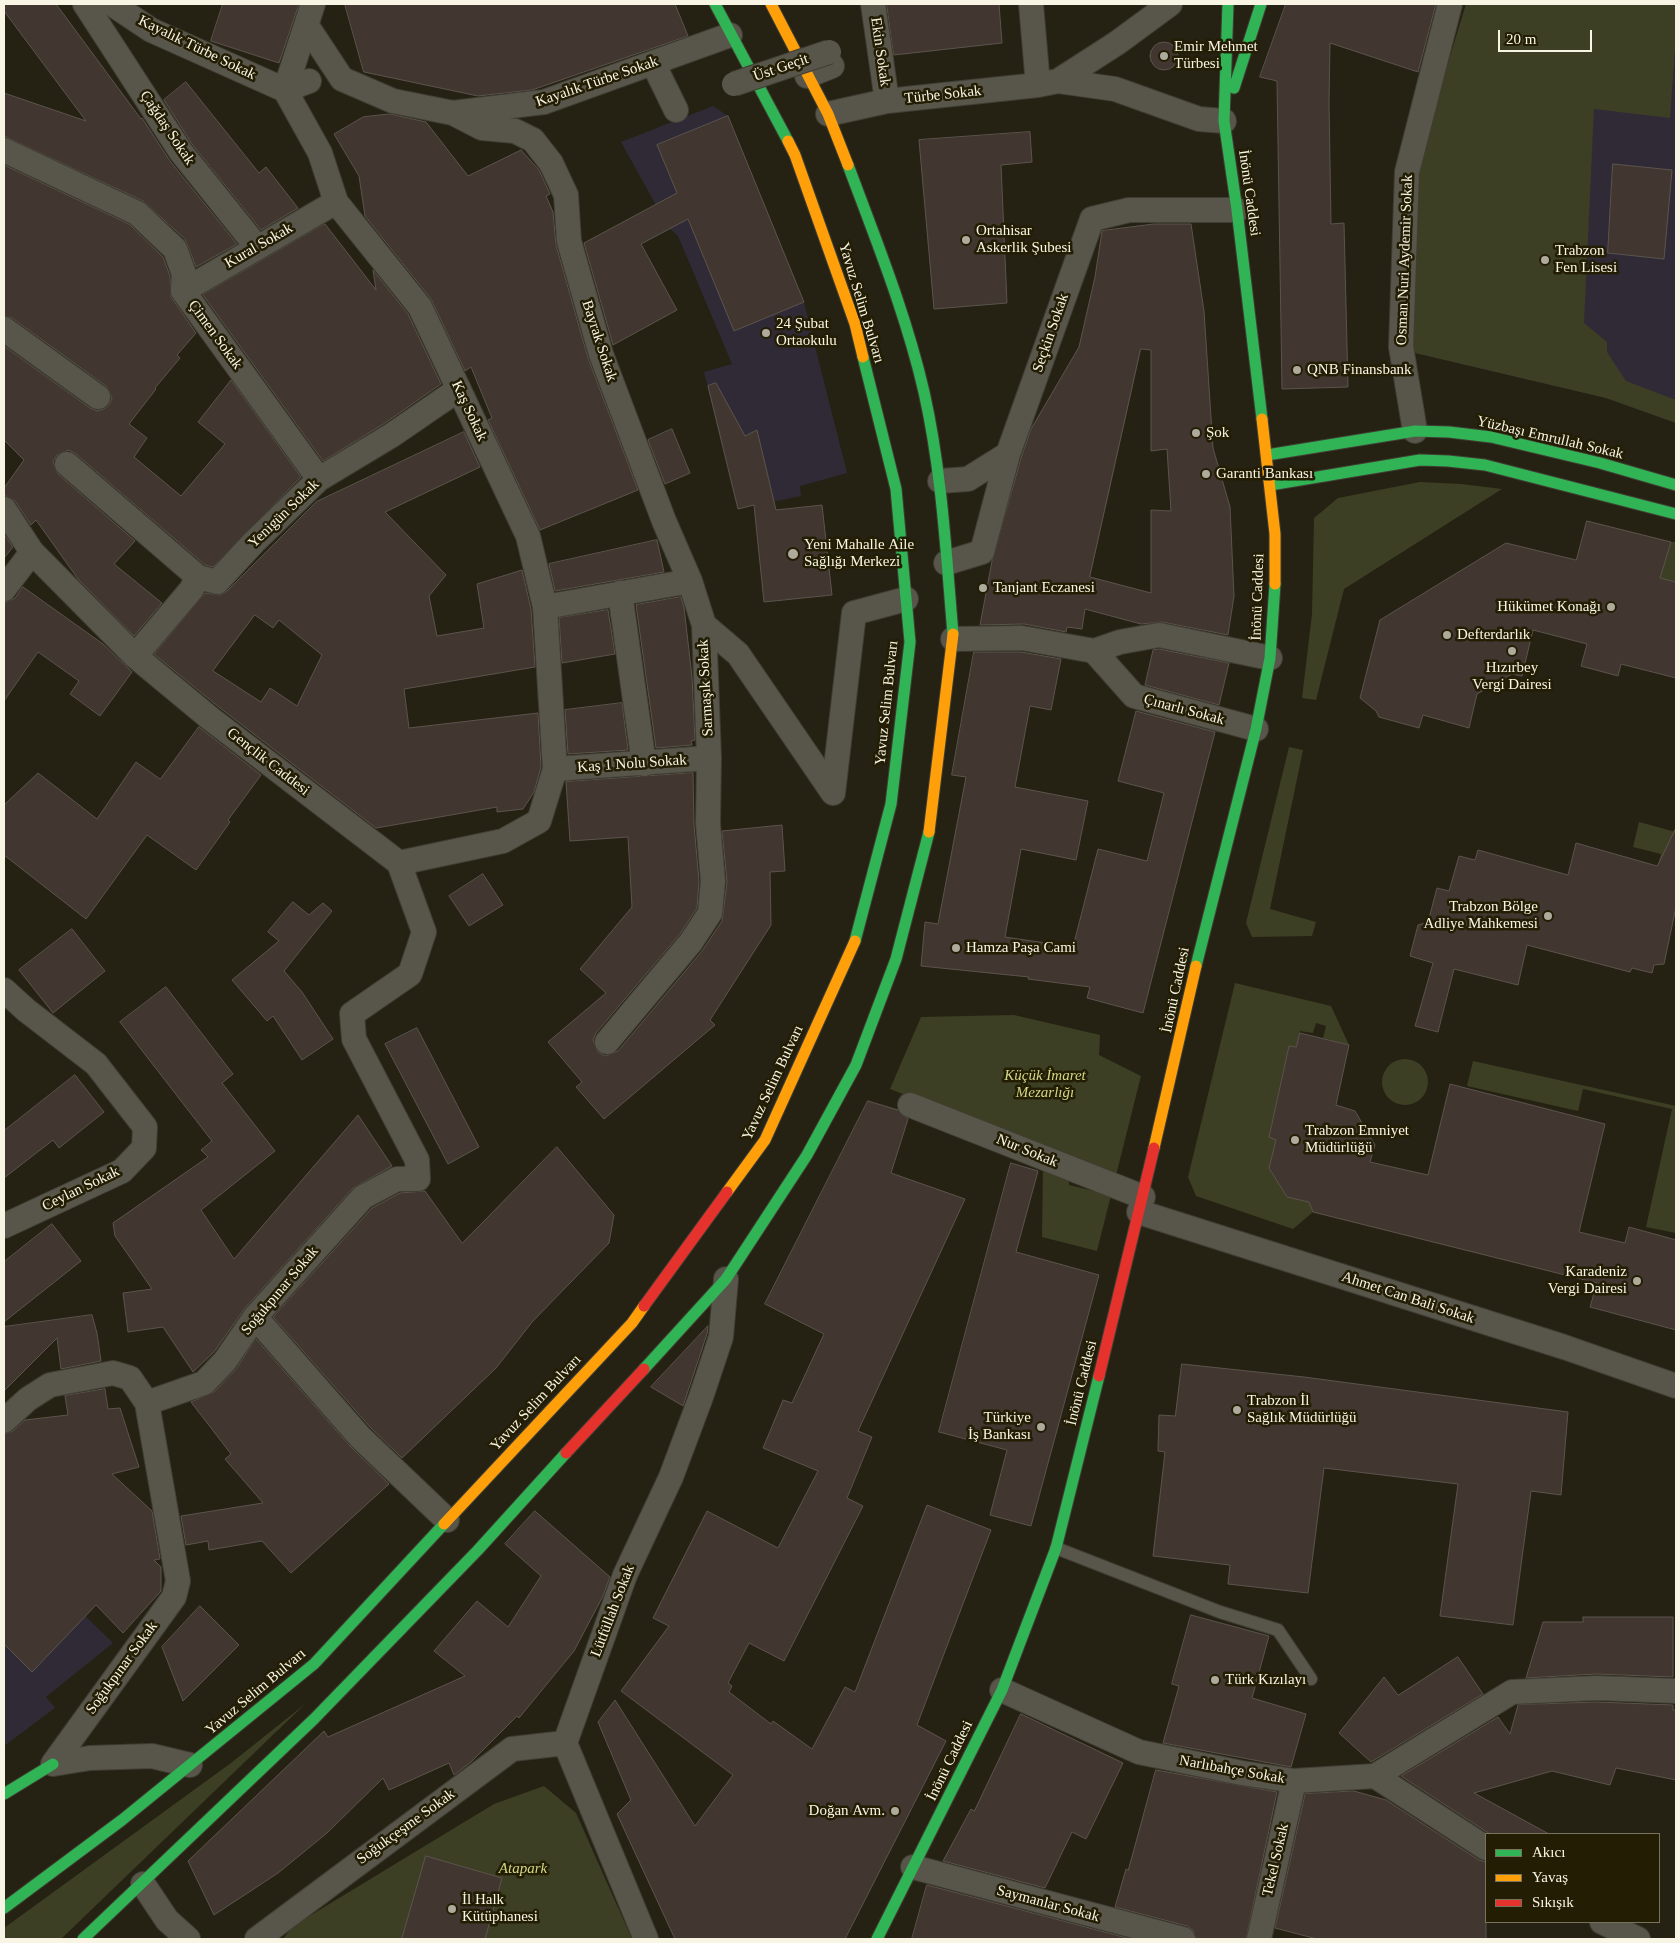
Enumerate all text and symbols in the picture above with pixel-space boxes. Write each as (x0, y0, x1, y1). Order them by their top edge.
street label: Kayalık Türbe Sokak (135, 12, 259, 84)
street label: Ekin Sokak (866, 16, 894, 88)
scale bar (1500, 20, 1594, 52)
text: 20 m (1506, 31, 1536, 47)
place label: Emir Mehmet Türbesi (1174, 38, 1258, 73)
street label: Üst Geçit (751, 50, 811, 86)
marker: Emir Mehmet Türbesi (1158, 50, 1170, 62)
street label: Kayalık Türbe Sokak (533, 53, 661, 111)
street label: Türbe Sokak (904, 82, 982, 108)
street label: Çağdaş Sokak (136, 88, 198, 168)
street label: İnönü Caddesi (1234, 149, 1264, 237)
street label: Osman Nuri Aydemir Sokak (1393, 174, 1417, 346)
street label: Kural Sokak (222, 219, 296, 273)
place label: Ortahisar Askerlik Şubesi (976, 222, 1071, 257)
marker: Ortahisar Askerlik Şubesi (960, 234, 972, 246)
street label: Yavuz Selim Bulvarı (834, 241, 888, 365)
place label: Trabzon Fen Lisesi (1555, 242, 1617, 277)
marker: Trabzon Fen Lisesi (1539, 254, 1551, 266)
street label: Seçkin Sokak (1029, 291, 1073, 375)
street label: Çimen Sokak (184, 297, 246, 373)
street label: Bayrak Sokak (577, 298, 621, 384)
place label: 24 Şubat Ortaokulu (776, 315, 837, 350)
marker: 24 Şubat Ortaokulu (760, 327, 772, 339)
place label: QNB Finansbank (1307, 361, 1412, 379)
marker: QNB Finansbank (1291, 364, 1303, 376)
street label: Kaş Sokak (447, 378, 491, 444)
street label: Yüzbaşı Emrullah Sokak (1475, 412, 1625, 464)
place label: Şok (1206, 424, 1229, 442)
marker: Şok (1190, 427, 1202, 439)
place label: Garanti Bankası (1216, 465, 1313, 483)
marker: Garanti Bankası (1200, 468, 1212, 480)
street label: Yenigün Sokak (245, 476, 323, 552)
place label: Yeni Mahalle Aile Sağlığı Merkezi (804, 536, 914, 571)
marker: Yeni Mahalle Aile Sağlığı Merkezi (786, 547, 800, 561)
street label: İnönü Caddesi (1247, 553, 1269, 641)
place label: Tanjant Eczanesi (993, 579, 1095, 597)
marker: Tanjant Eczanesi (977, 582, 989, 594)
place label: Hükümet Konağı (1497, 598, 1601, 616)
marker: Hükümet Konağı (1605, 601, 1617, 613)
place label: Defterdarlık (1457, 626, 1530, 644)
marker: Defterdarlık (1441, 629, 1453, 641)
street label: Sarmaşık Sokak (694, 639, 718, 737)
street label: Yavuz Selim Bulvarı (872, 640, 902, 766)
marker: Hızırbey Vergi Dairesi (1506, 645, 1518, 657)
place label: Hızırbey Vergi Dairesi (1472, 659, 1552, 694)
street label: Çınarlı Sokak (1142, 691, 1226, 729)
street label: Gençlik Caddesi (223, 724, 313, 800)
street label: Kaş 1 Nolu Sokak (577, 751, 687, 777)
place label: Trabzon Bölge Adliye Mahkemesi (1423, 898, 1538, 933)
marker: Trabzon Bölge Adliye Mahkemesi (1542, 910, 1554, 922)
place label: Hamza Paşa Cami (966, 939, 1076, 957)
marker: Hamza Paşa Cami (950, 942, 962, 954)
street label: İnönü Caddesi (1158, 946, 1194, 1034)
street label: Yavuz Selim Bulvarı (738, 1022, 808, 1144)
park label: Küçük İmaret Mezarlığı (1004, 1067, 1086, 1102)
place label: Trabzon Emniyet Müdürlüğü (1305, 1122, 1409, 1157)
street label: Nur Sokak (994, 1131, 1060, 1171)
marker: Trabzon Emniyet Müdürlüğü (1289, 1134, 1301, 1146)
street label: Ceylan Sokak (39, 1163, 123, 1215)
street label: Soğukpınar Sokak (238, 1243, 322, 1339)
place label: Karadeniz Vergi Dairesi (1548, 1263, 1627, 1298)
street label: Ahmet Can Bali Sokak (1339, 1268, 1477, 1328)
marker: Karadeniz Vergi Dairesi (1631, 1275, 1643, 1287)
street label: İnönü Caddesi (1063, 1339, 1101, 1427)
street label: Yavuz Selim Bulvarı (487, 1351, 585, 1455)
place label: Trabzon İl Sağlık Müdürlüğü (1247, 1392, 1357, 1427)
marker: Trabzon İl Sağlık Müdürlüğü (1231, 1404, 1243, 1416)
place label: Türkiye İş Bankası (968, 1409, 1031, 1444)
marker: Türkiye İş Bankası (1035, 1421, 1047, 1433)
street label: Lütfüllah Sokak (587, 1562, 639, 1660)
street label: Soğukpınar Sokak (82, 1618, 162, 1718)
street label: Yavuz Selim Bulvarı (202, 1645, 310, 1739)
place label: Türk Kızılayı (1225, 1671, 1306, 1689)
marker: Türk Kızılayı (1209, 1674, 1221, 1686)
street label: İnönü Caddesi (923, 1718, 977, 1804)
street label: Narlıbahçe Sokak (1178, 1752, 1286, 1788)
street label: Soğukçeşme Sokak (353, 1785, 459, 1869)
place label: Doğan Avm. (809, 1802, 885, 1820)
marker: Doğan Avm. (889, 1805, 901, 1817)
street label: Tekel Sokak (1259, 1822, 1293, 1898)
legend (1485, 1833, 1660, 1923)
text: Akıcı (1532, 1844, 1565, 1860)
park label: Atapark (499, 1860, 547, 1878)
text: Yavaş (1532, 1869, 1568, 1885)
street label: Saymanlar Sokak (995, 1882, 1101, 1926)
place label: İl Halk Kütüphanesi (462, 1891, 538, 1926)
text: Sıkışık (1532, 1894, 1574, 1910)
marker: İl Halk Kütüphanesi (446, 1903, 458, 1915)

